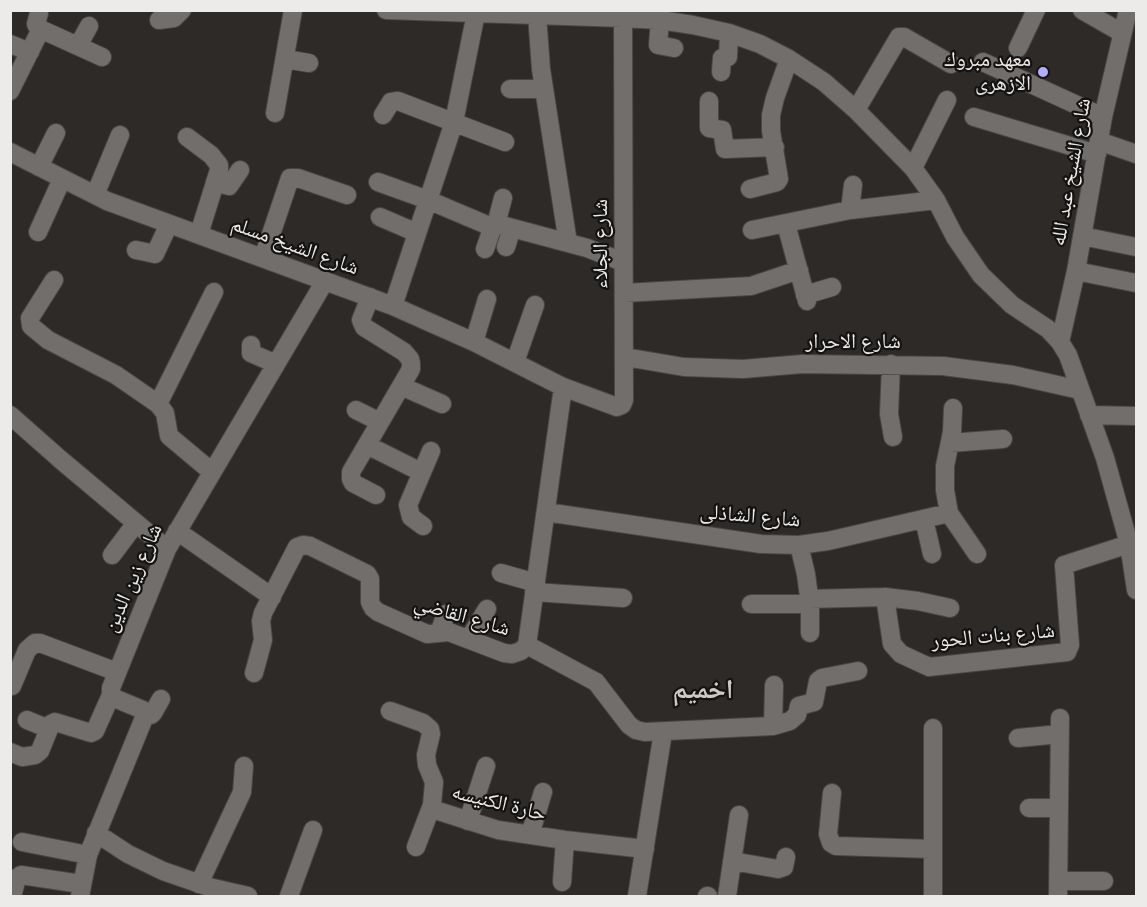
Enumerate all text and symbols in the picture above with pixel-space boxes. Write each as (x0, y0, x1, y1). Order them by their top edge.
place label: معهد مبروك الازهرى (944, 47, 1031, 97)
marker: معهد مبروك الازهرى (1036, 65, 1050, 79)
street label: شارع الشيخ عبد الله (1046, 96, 1096, 248)
street label: شارع الجلاء (588, 199, 614, 289)
street label: شارع الشيخ مسلم (228, 211, 362, 281)
street label: شارع الاحرار (805, 329, 901, 355)
street label: شارع الشاذلى (699, 499, 801, 533)
street label: شارع زين الدين (98, 520, 168, 636)
street label: شارع القاضي (411, 590, 513, 642)
street label: شارع بنات الحور (930, 618, 1056, 654)
district label: اخميم (672, 674, 734, 706)
street label: حارة الكنيسه (449, 779, 549, 827)

